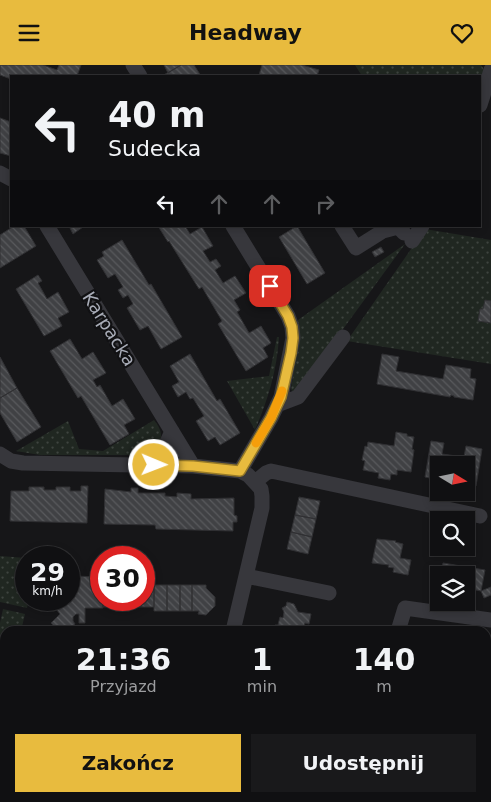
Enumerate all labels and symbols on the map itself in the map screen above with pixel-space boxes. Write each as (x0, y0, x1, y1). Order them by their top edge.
pin (249, 265, 291, 307)
street label: Karpacka (78, 288, 140, 370)
position arrow (127, 438, 179, 490)
north arrow (430, 456, 475, 501)
speed limit sign: 30 (90, 546, 155, 611)

